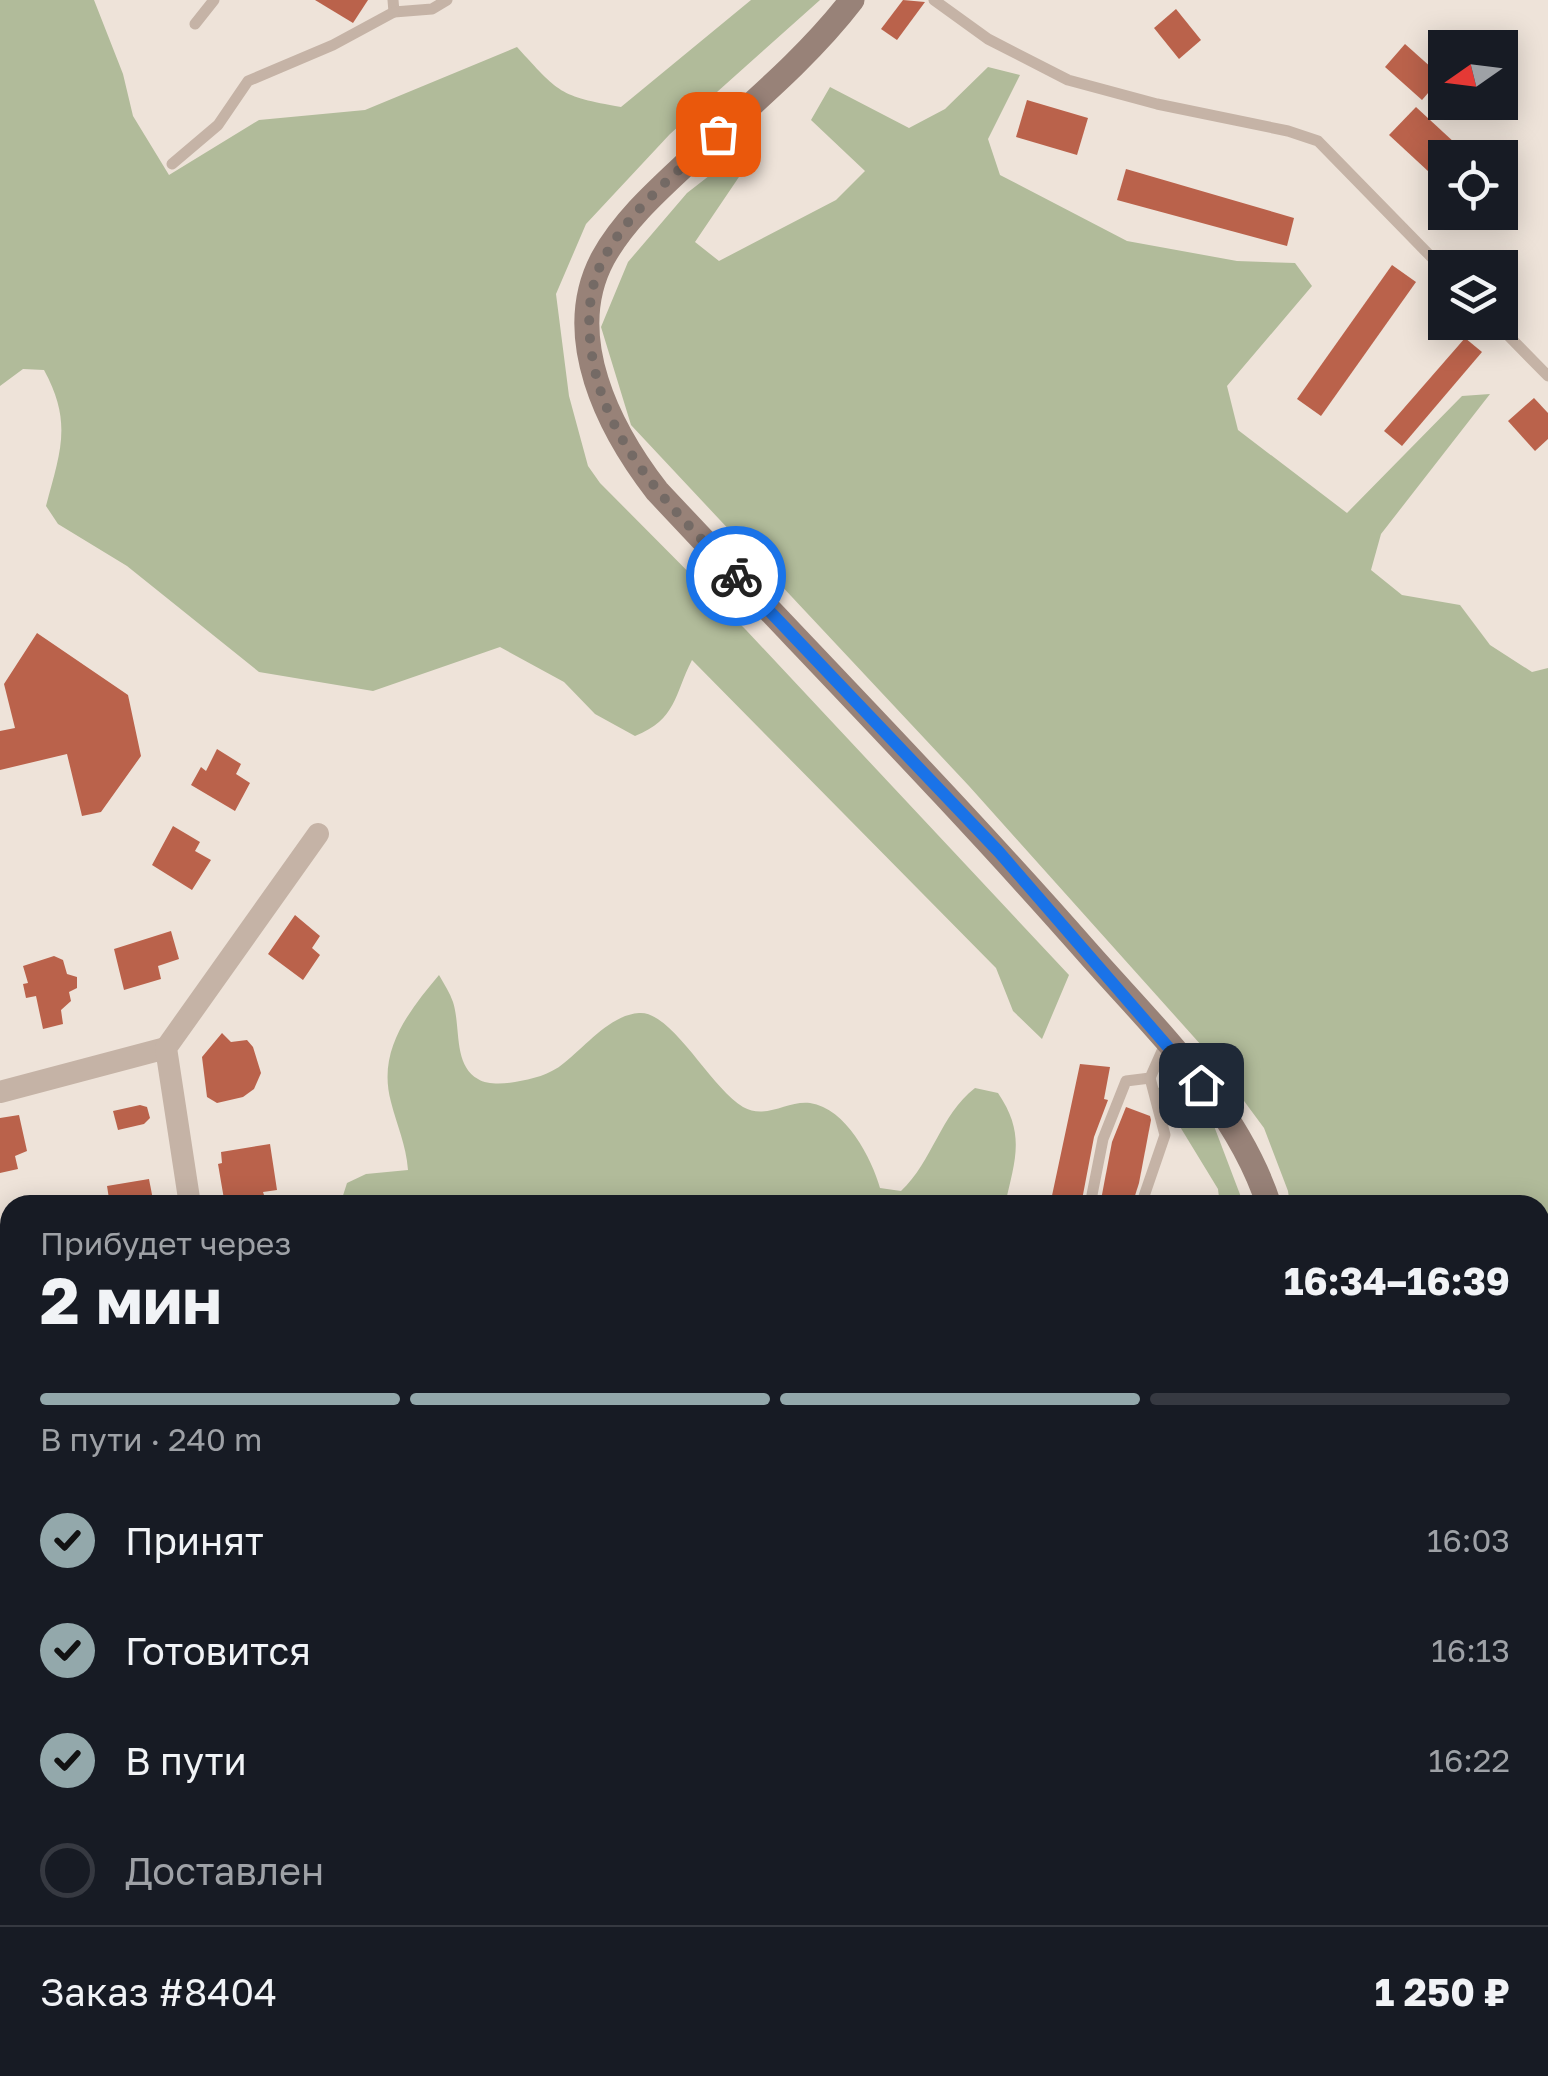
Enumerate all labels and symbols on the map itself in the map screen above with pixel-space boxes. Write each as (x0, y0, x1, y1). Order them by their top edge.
north arrow (1428, 30, 1518, 120)
pin (676, 92, 761, 177)
courier (686, 526, 786, 626)
pin (1159, 1043, 1244, 1128)

